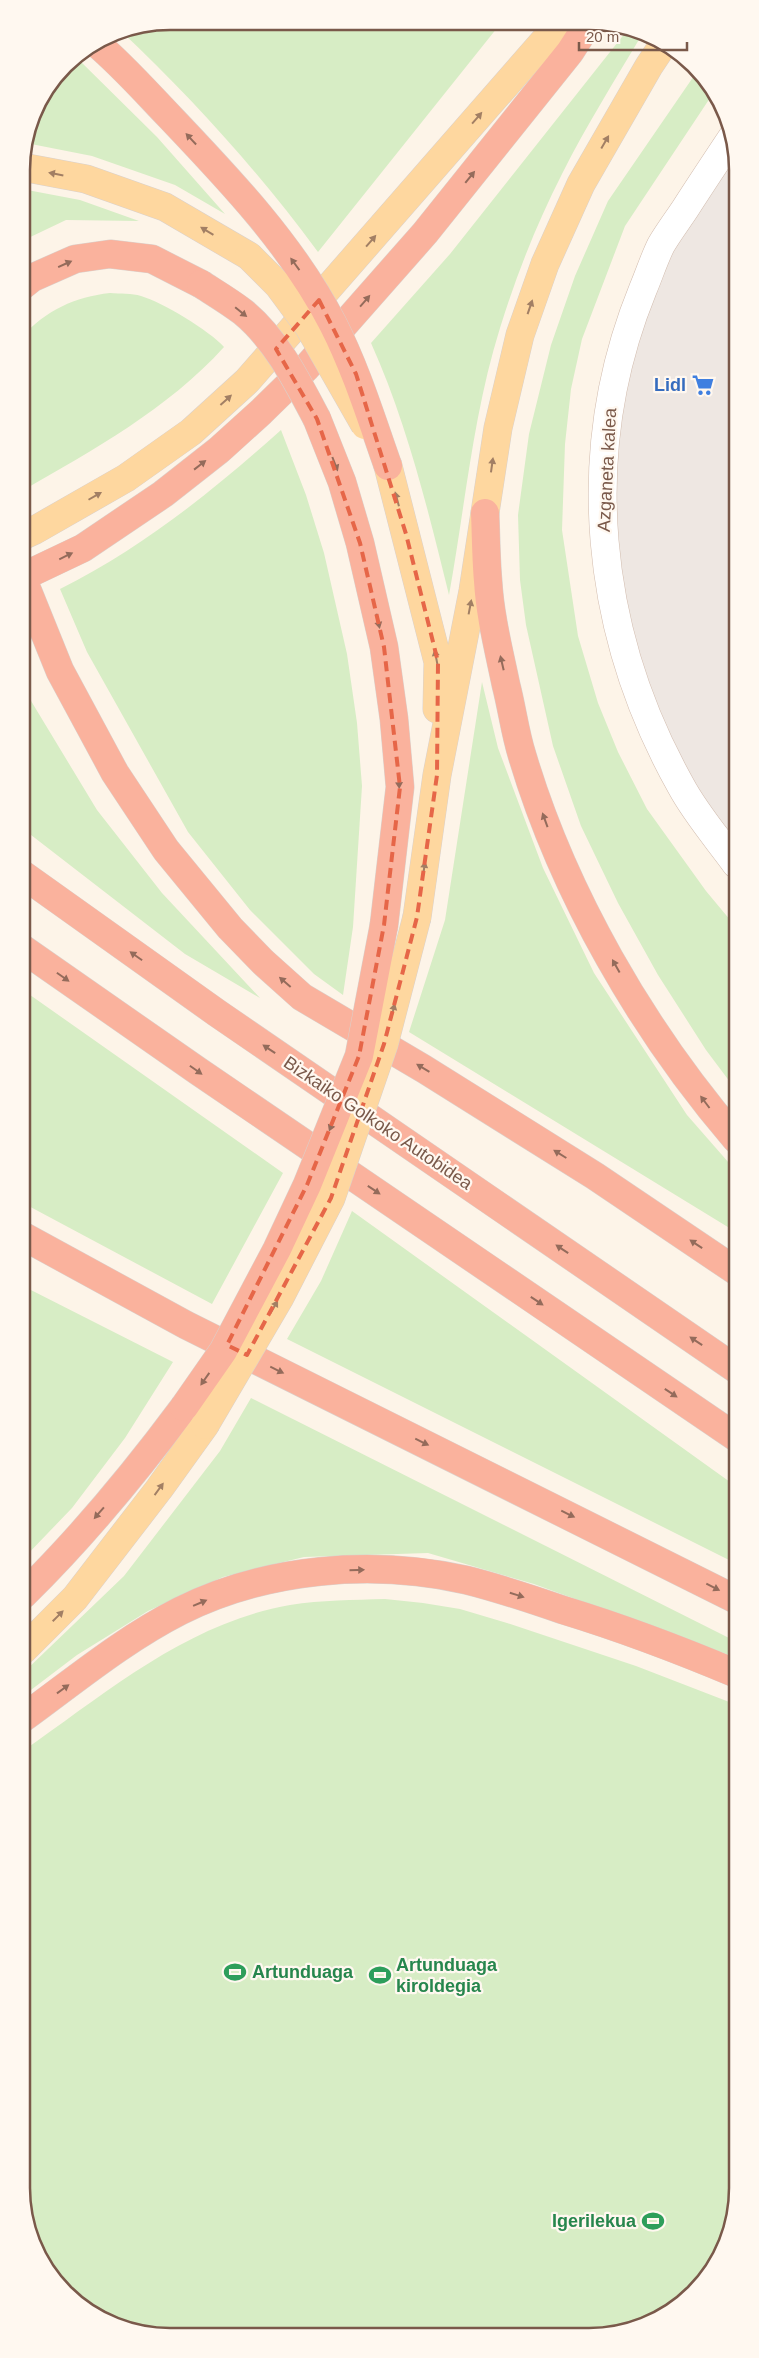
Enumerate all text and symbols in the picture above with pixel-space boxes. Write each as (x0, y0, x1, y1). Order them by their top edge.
scale bar (579, 20, 686, 52)
text: 20 m (586, 28, 619, 45)
one-way arrow (472, 112, 483, 125)
one-way arrow (185, 133, 197, 145)
one-way arrow (601, 135, 609, 149)
one-way arrow (48, 169, 64, 177)
one-way arrow (464, 171, 475, 184)
one-way arrow (200, 227, 213, 236)
one-way arrow (365, 236, 377, 248)
one-way arrow (290, 257, 300, 271)
one-way arrow (58, 259, 72, 267)
one-way arrow (359, 296, 371, 308)
one-way arrow (527, 300, 534, 315)
one-way arrow (234, 306, 247, 317)
supermarket icon: Lidl (690, 372, 716, 398)
place label: Lidl (654, 375, 686, 395)
one-way arrow (220, 394, 232, 406)
street label: Azganeta kalea (594, 407, 620, 532)
one-way arrow (331, 457, 339, 472)
one-way arrow (489, 457, 497, 473)
one-way arrow (193, 459, 206, 470)
one-way arrow (89, 491, 102, 500)
one-way arrow (392, 491, 400, 506)
one-way arrow (59, 551, 73, 559)
one-way arrow (466, 599, 474, 615)
one-way arrow (374, 613, 382, 628)
one-way arrow (432, 649, 440, 664)
one-way arrow (497, 655, 505, 671)
one-way arrow (395, 774, 403, 790)
one-way arrow (541, 812, 548, 827)
one-way arrow (420, 860, 428, 876)
one-way arrow (129, 951, 143, 961)
one-way arrow (611, 959, 620, 973)
one-way arrow (56, 972, 69, 982)
one-way arrow (279, 976, 292, 987)
one-way arrow (389, 1004, 397, 1019)
one-way arrow (263, 1044, 276, 1054)
street label: Bizkaiko Golkoko Autobidea (280, 1052, 477, 1194)
one-way arrow (416, 1064, 429, 1073)
one-way arrow (189, 1065, 203, 1074)
one-way arrow (699, 1095, 710, 1108)
one-way arrow (327, 1117, 335, 1131)
one-way arrow (554, 1150, 567, 1159)
one-way arrow (367, 1186, 380, 1195)
one-way arrow (689, 1239, 703, 1249)
one-way arrow (555, 1244, 569, 1254)
one-way arrow (530, 1296, 543, 1306)
one-way arrow (270, 1301, 279, 1314)
one-way arrow (689, 1336, 703, 1346)
one-way arrow (269, 1366, 284, 1374)
one-way arrow (200, 1372, 210, 1385)
one-way arrow (664, 1388, 678, 1398)
one-way arrow (415, 1438, 429, 1446)
one-way arrow (154, 1482, 164, 1496)
one-way arrow (93, 1507, 105, 1519)
one-way arrow (560, 1510, 575, 1519)
one-way arrow (350, 1566, 366, 1574)
one-way arrow (706, 1583, 720, 1592)
one-way arrow (510, 1591, 525, 1599)
one-way arrow (193, 1598, 207, 1606)
one-way arrow (52, 1610, 64, 1622)
one-way arrow (56, 1684, 70, 1694)
place label: Artunduaga kiroldegia (396, 1955, 498, 1996)
sports icon: Artunduaga (222, 1959, 248, 1985)
place label: Artunduaga (252, 1962, 354, 1982)
sports icon: Artunduaga kiroldegia (367, 1962, 393, 1988)
sports icon: Igerilekua (640, 2208, 666, 2234)
place label: Igerilekua (552, 2211, 637, 2231)

